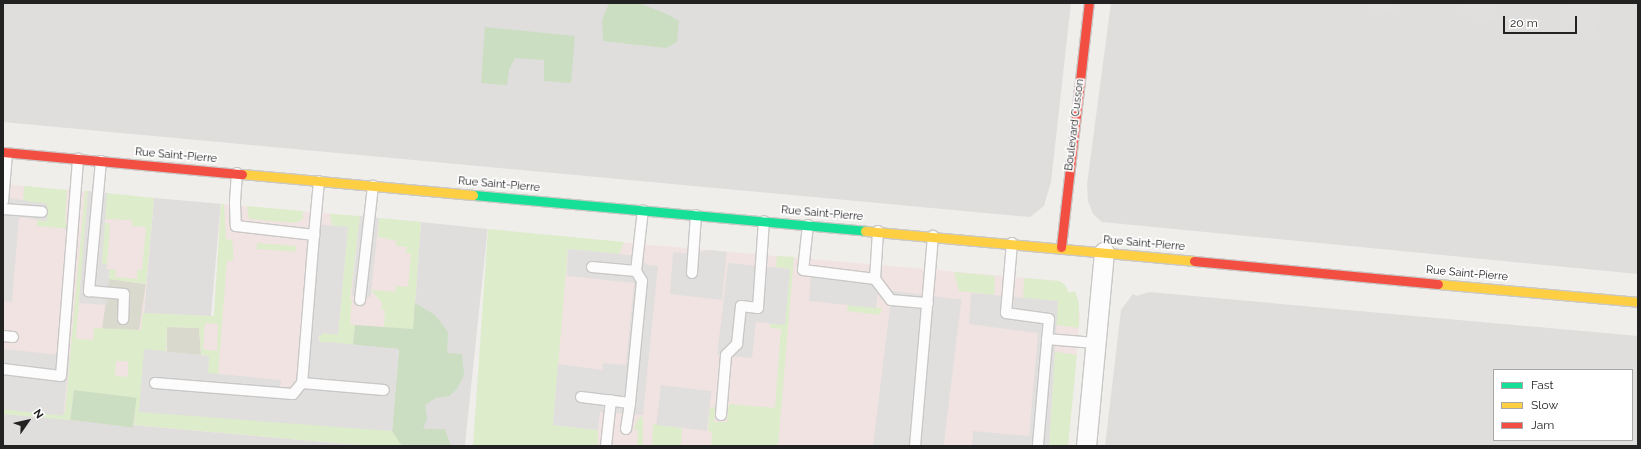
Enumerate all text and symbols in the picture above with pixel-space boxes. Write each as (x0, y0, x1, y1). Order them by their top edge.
scale bar (1505, 8, 1579, 34)
text: 20 m (1510, 16, 1538, 30)
street label: Boulevard Cusson (1063, 78, 1087, 172)
street label: Rue Saint-Pierre (134, 146, 218, 166)
street label: Rue Saint-Pierre (457, 175, 541, 195)
street label: Rue Saint-Pierre (780, 204, 864, 224)
street label: Rue Saint-Pierre (1102, 234, 1186, 254)
street label: Rue Saint-Pierre (1425, 264, 1509, 284)
legend (1493, 369, 1633, 441)
text: Fast (1531, 378, 1554, 392)
text: Slow (1531, 398, 1558, 412)
north arrow (8, 401, 48, 441)
text: N (31, 407, 46, 421)
text: Jam (1531, 418, 1554, 432)

